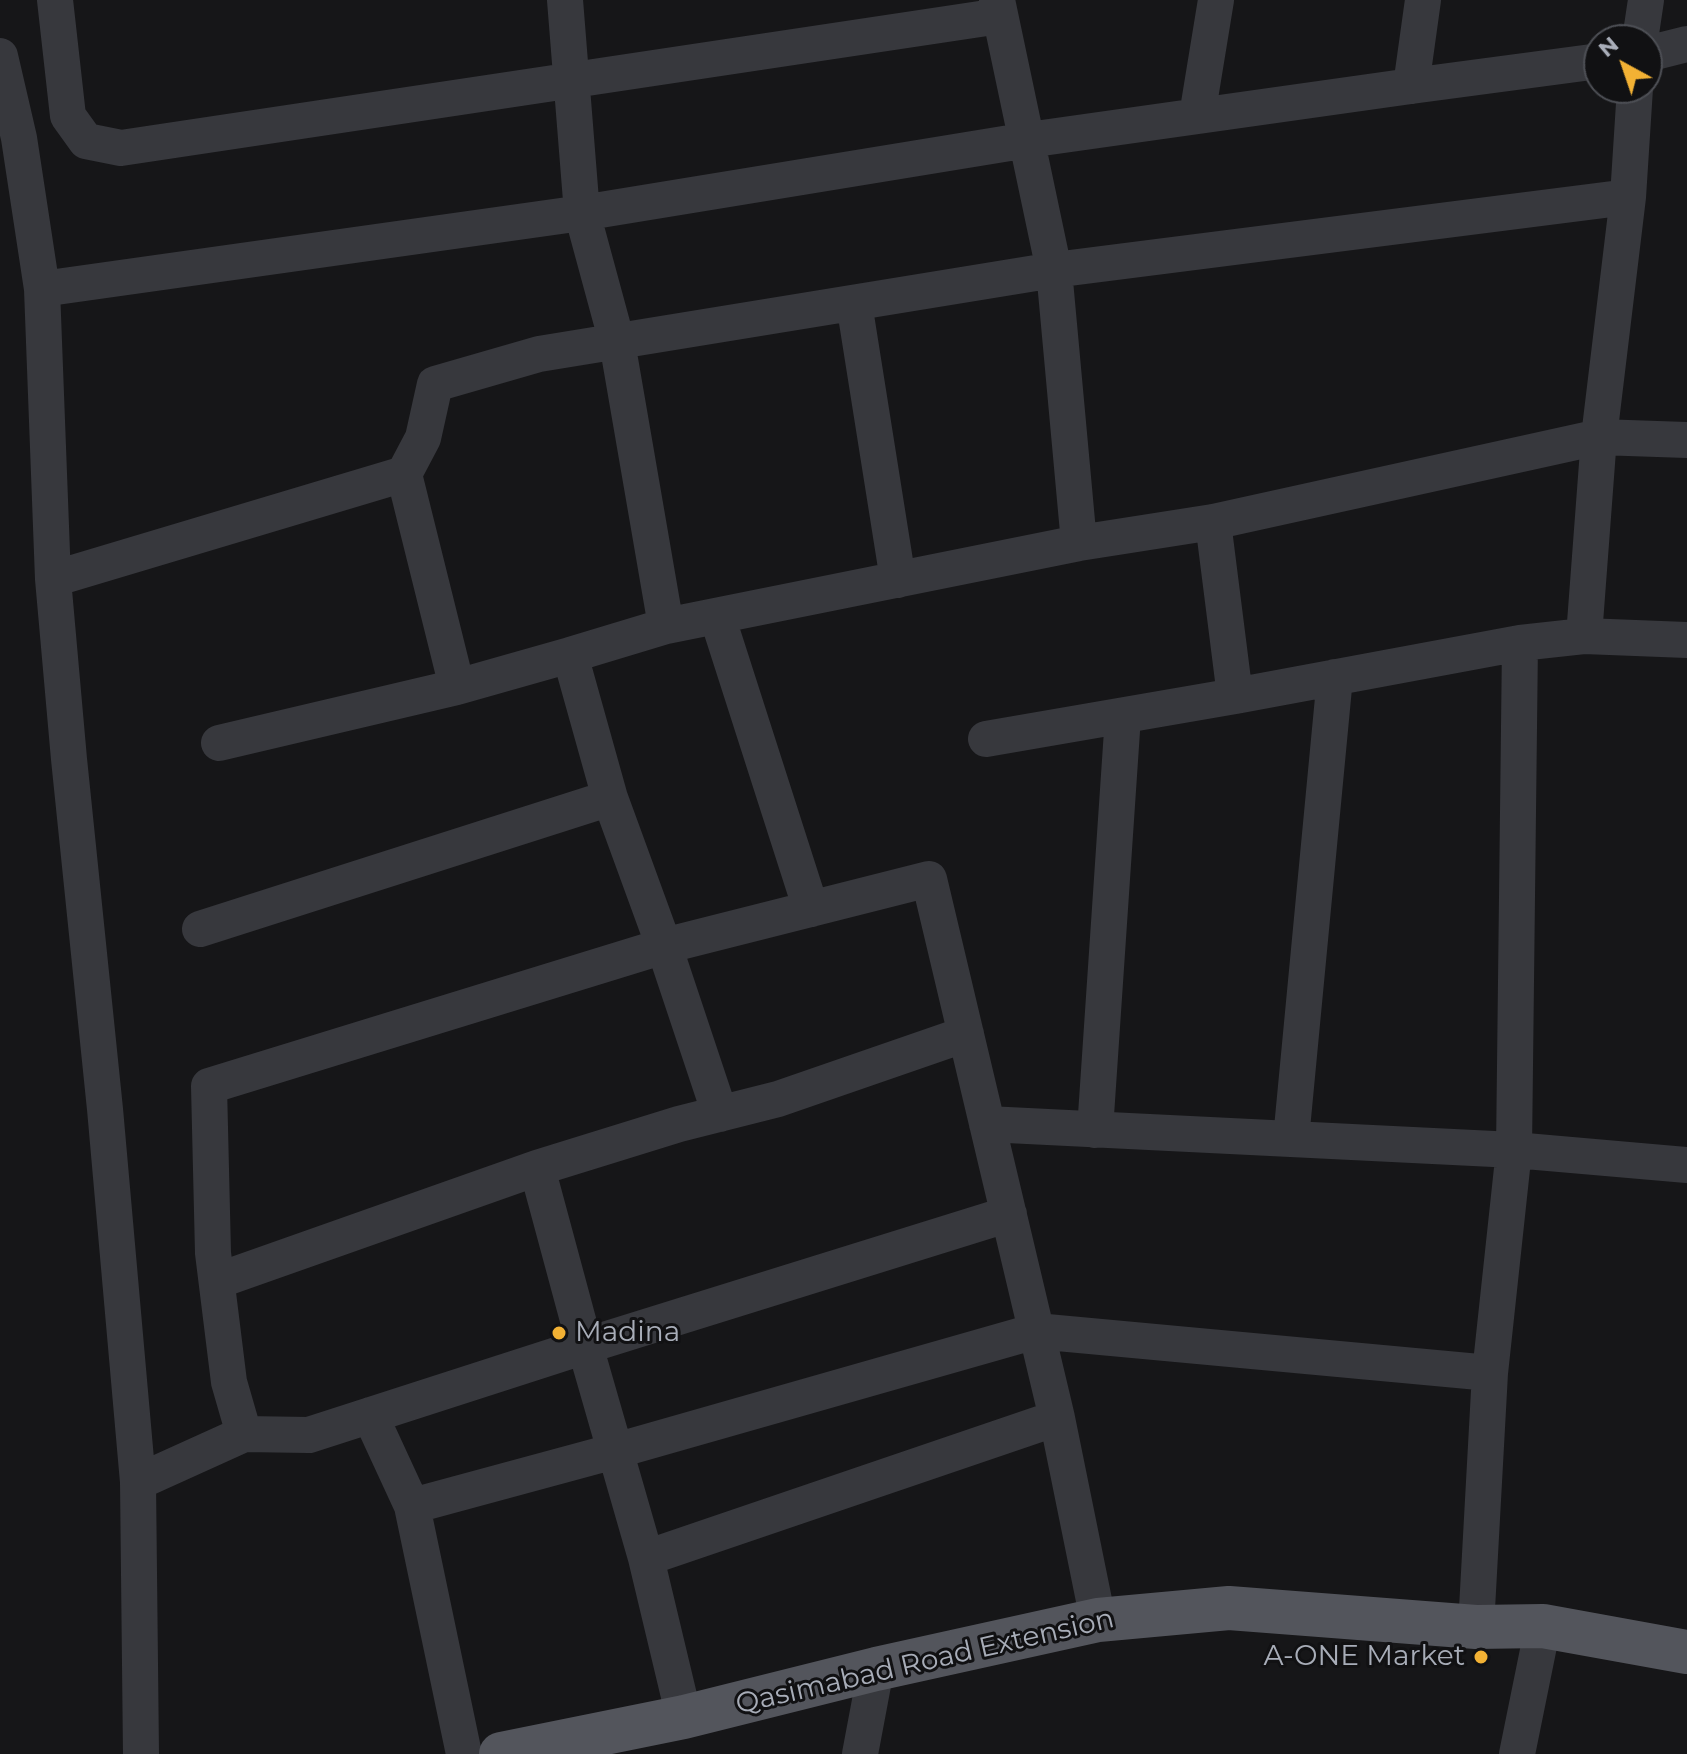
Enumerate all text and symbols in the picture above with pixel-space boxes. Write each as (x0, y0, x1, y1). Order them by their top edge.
north arrow (1583, 24, 1663, 104)
text: N (1593, 31, 1624, 63)
place label: Madina (575, 1316, 680, 1350)
marker: Madina (550, 1324, 568, 1342)
street label: Qasimabad Road Extension (733, 1602, 1117, 1722)
place label: A-ONE Market (1263, 1640, 1465, 1674)
marker: A-ONE Market (1472, 1648, 1490, 1666)

